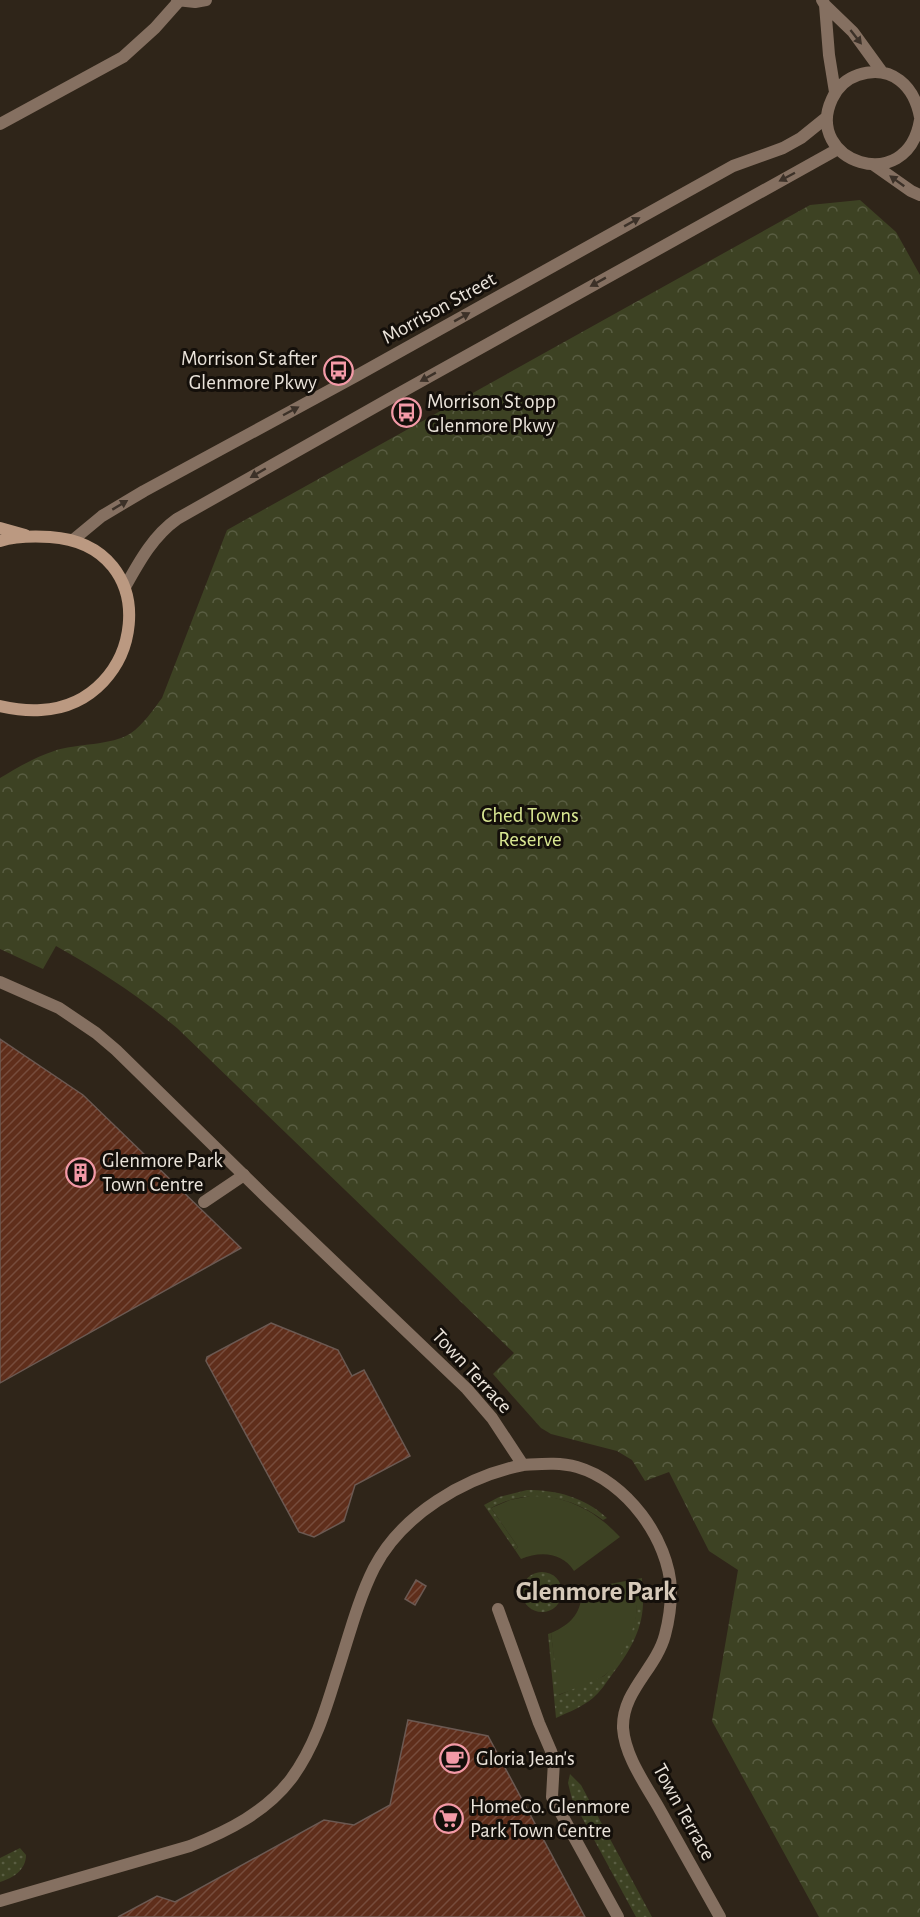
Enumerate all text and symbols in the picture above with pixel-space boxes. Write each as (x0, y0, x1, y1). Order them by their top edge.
one-way arrow (850, 28, 862, 44)
one-way arrow (778, 172, 795, 182)
one-way arrow (889, 175, 905, 187)
one-way arrow (624, 217, 641, 227)
street label: Morrison Street (379, 268, 500, 348)
one-way arrow (589, 277, 606, 287)
one-way arrow (454, 312, 471, 322)
place label: Morrison St after Glenmore Pkwy (181, 348, 317, 393)
bus stop icon: Morrison St after Glenmore Pkwy (322, 354, 354, 386)
one-way arrow (419, 372, 436, 382)
place label: Morrison St opp Glenmore Pkwy (427, 391, 556, 436)
bus stop icon: Morrison St opp Glenmore Pkwy (390, 397, 422, 429)
one-way arrow (283, 406, 300, 416)
one-way arrow (249, 468, 266, 478)
one-way arrow (112, 500, 129, 510)
park label: Ched Towns Reserve (481, 805, 579, 850)
place label: Glenmore Park Town Centre (102, 1150, 223, 1195)
building icon: Glenmore Park Town Centre (65, 1156, 97, 1188)
street label: Town Terrace (428, 1325, 516, 1417)
district label: Glenmore Park (516, 1578, 677, 1605)
cafe icon: Gloria Jean's (439, 1742, 471, 1774)
place label: Gloria Jean's (476, 1748, 575, 1769)
street label: Town Terrace (649, 1760, 719, 1864)
place label: HomeCo. Glenmore Park Town Centre (470, 1796, 630, 1841)
supermarket icon: HomeCo. Glenmore Park Town Centre (433, 1802, 465, 1834)

